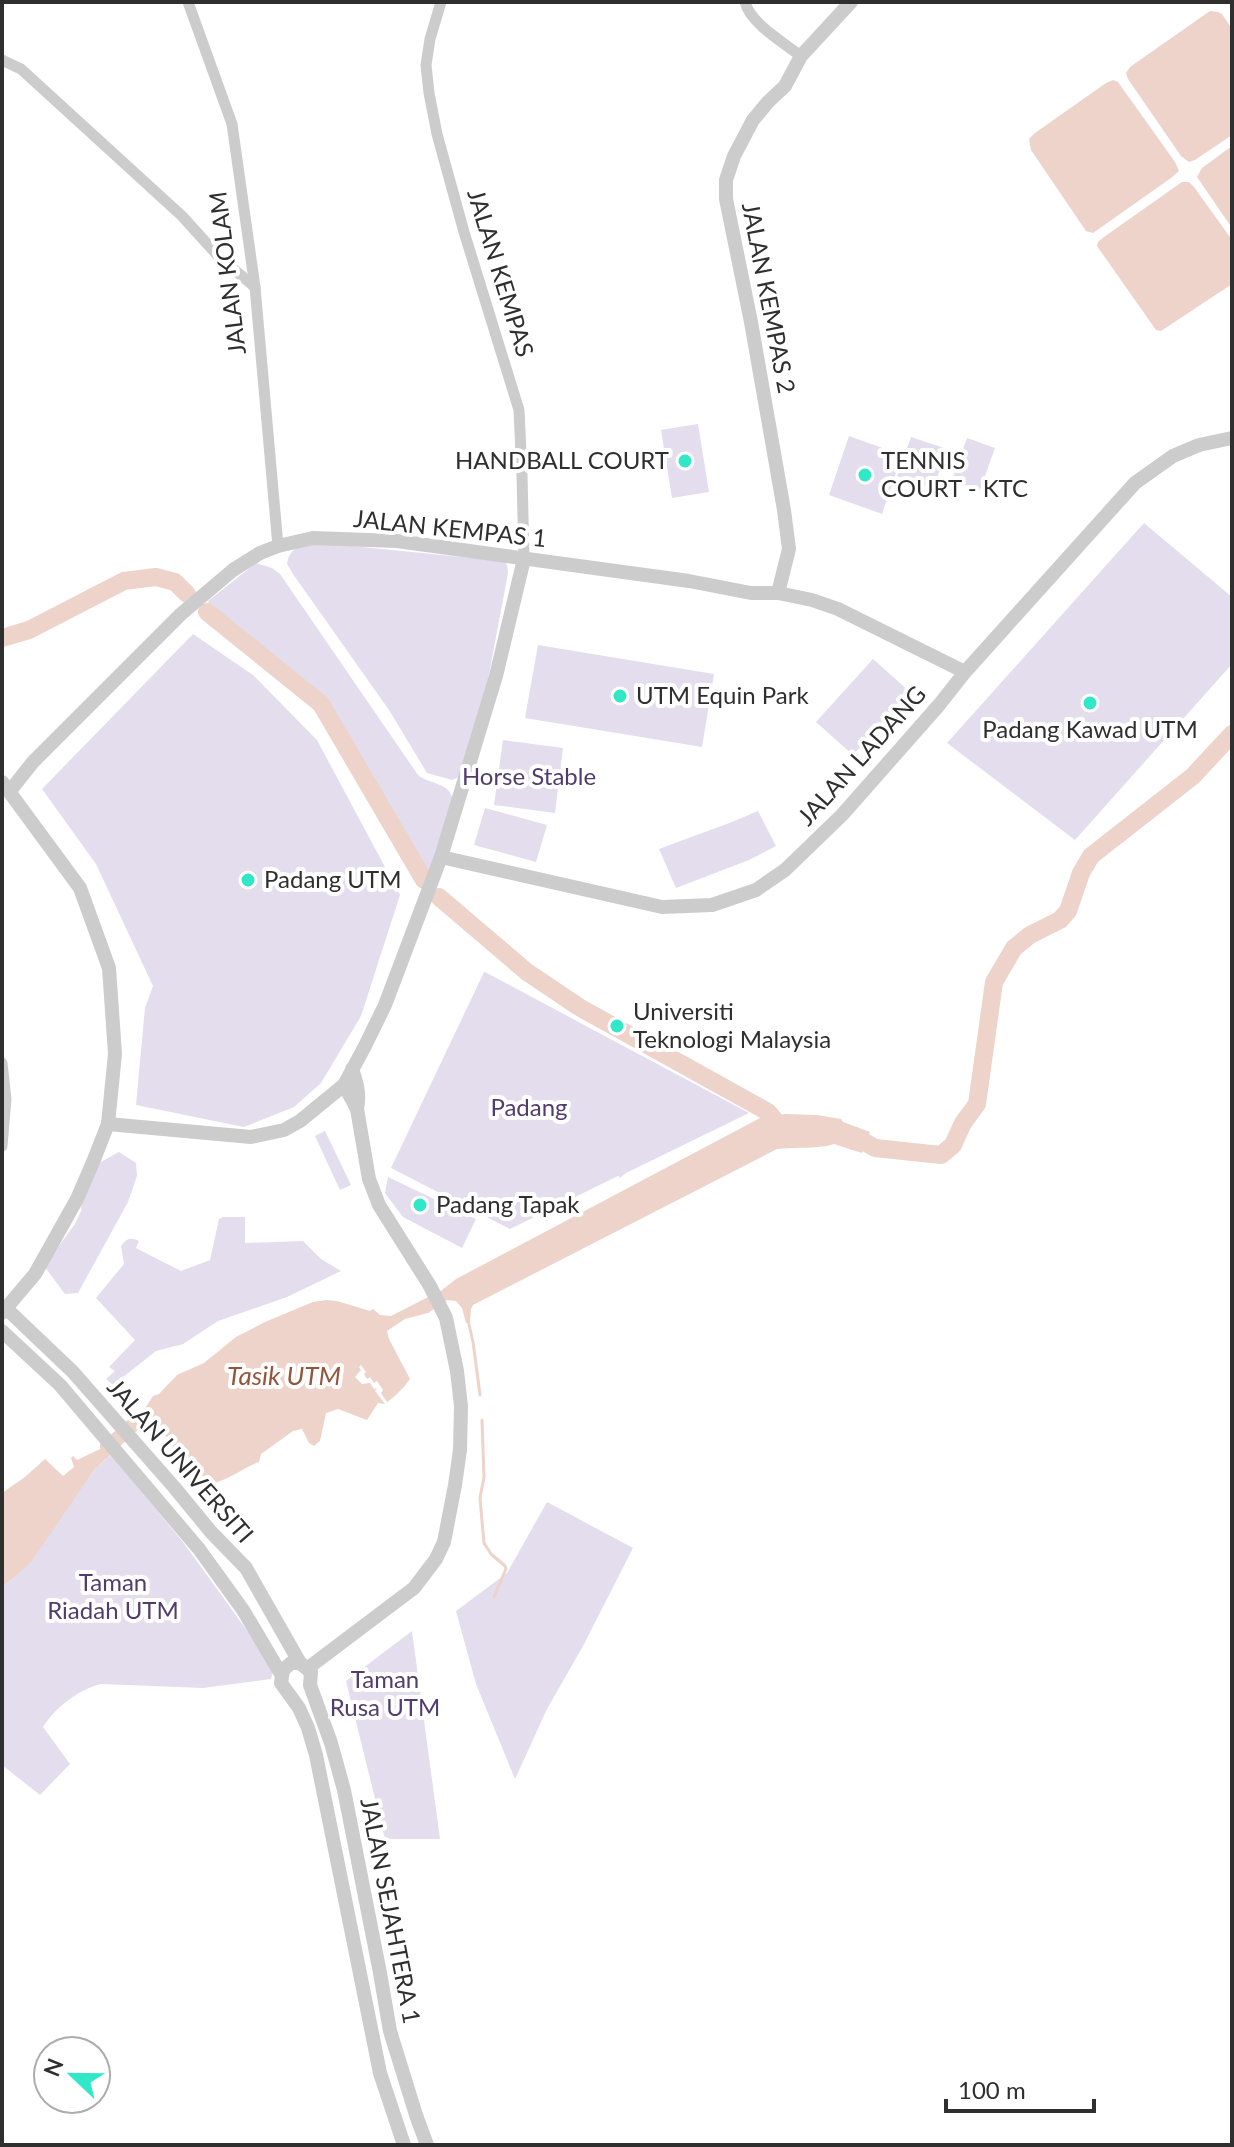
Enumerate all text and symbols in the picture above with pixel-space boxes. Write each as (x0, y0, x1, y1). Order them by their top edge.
street label: JALAN KEMPAS (462, 185, 541, 360)
street label: JALAN KOLAM (202, 190, 251, 356)
street label: JALAN KEMPAS 2 (737, 200, 802, 396)
place label: HANDBALL COURT (455, 445, 669, 474)
place label: TENNIS COURT - KTC (881, 445, 1028, 502)
marker: HANDBALL COURT (676, 452, 694, 470)
marker: TENNIS COURT - KTC (856, 466, 874, 484)
street label: JALAN KEMPAS 1 (352, 503, 548, 552)
street label: JALAN LADANG (791, 679, 931, 831)
place label: UTM Equin Park (636, 680, 809, 709)
marker: UTM Equin Park (611, 687, 629, 705)
marker: Padang Kawad UTM (1081, 694, 1099, 712)
place label: Padang Kawad UTM (982, 714, 1198, 743)
park label: Horse Stable (462, 761, 596, 790)
place label: Padang UTM (264, 864, 401, 893)
marker: Padang UTM (239, 871, 257, 889)
place label: Universiti Teknologi Malaysia (633, 996, 831, 1053)
marker: Universiti Teknologi Malaysia (608, 1017, 626, 1035)
park label: Padang (490, 1092, 568, 1121)
place label: Padang Tapak (436, 1189, 580, 1218)
marker: Padang Tapak (411, 1196, 429, 1214)
water label: Tasik UTM (227, 1359, 341, 1391)
street label: JALAN UNIVERSITI (102, 1372, 260, 1548)
park label: Taman Riadah UTM (47, 1567, 179, 1624)
park label: Taman Rusa UTM (330, 1664, 440, 1721)
street label: JALAN SEJAHTERA 1 (355, 1795, 428, 2026)
north arrow (32, 2035, 112, 2115)
text: N (37, 2054, 69, 2080)
scale bar (946, 2063, 1094, 2113)
text: 100 m (958, 2075, 1026, 2104)

